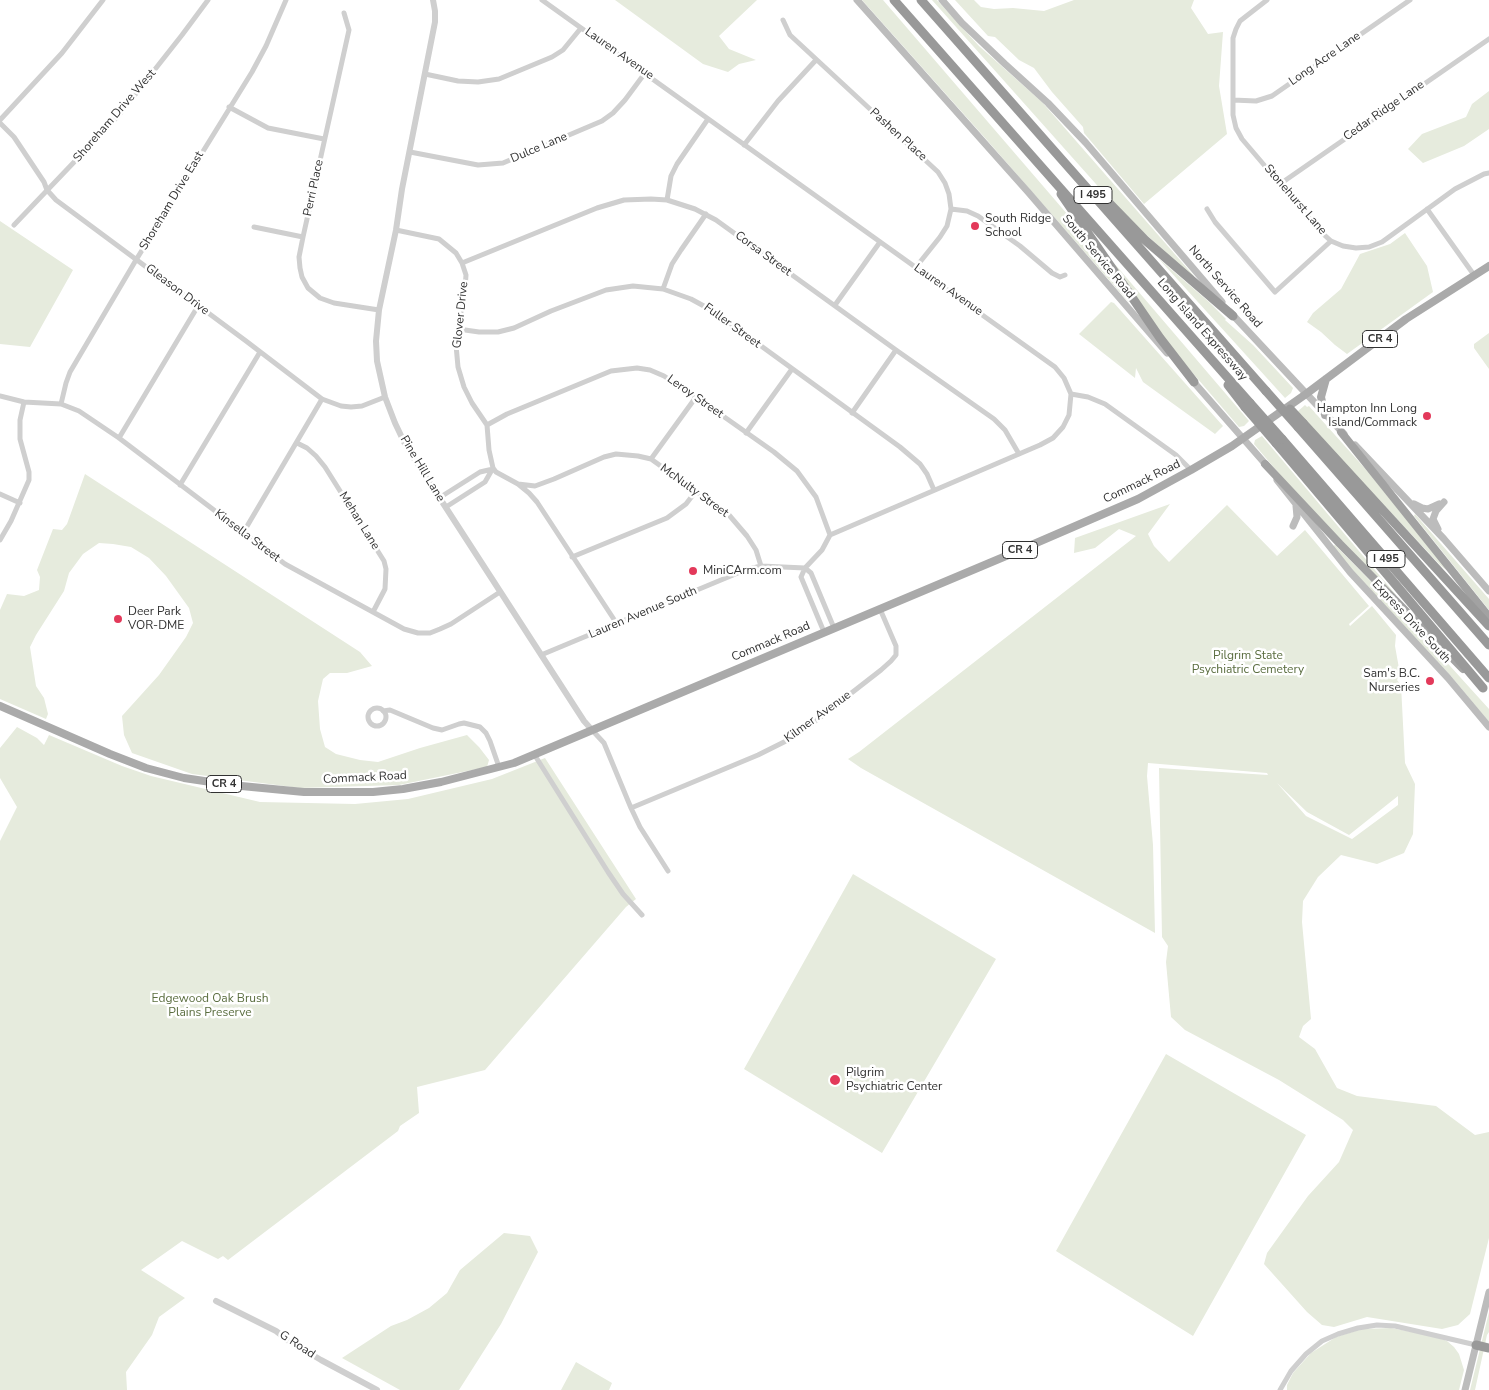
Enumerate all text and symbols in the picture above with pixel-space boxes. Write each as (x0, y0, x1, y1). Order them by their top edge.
street label: Lauren Avenue (582, 25, 656, 83)
street label: Long Acre Lane (1286, 29, 1364, 89)
street label: Shoreham Drive West (71, 67, 159, 165)
street label: Cedar Ridge Lane (1341, 78, 1427, 144)
street label: Pashen Place (866, 106, 930, 164)
street label: Dulce Lane (509, 130, 569, 166)
street label: Shoreham Drive East (137, 149, 207, 253)
street label: Perri Place (301, 158, 327, 218)
street label: Stonehurst Lane (1261, 162, 1329, 238)
road number: I 495 (1074, 186, 1112, 204)
place label: South Ridge School (985, 212, 1051, 240)
street label: South Service Road (1059, 212, 1137, 302)
marker: South Ridge School (969, 220, 981, 232)
street label: Corsa Street (732, 229, 794, 279)
street label: North Service Road (1185, 243, 1265, 331)
street label: Gleason Drive (142, 261, 212, 319)
street label: Lauren Avenue (911, 261, 985, 319)
street label: Long Island Expressway (1154, 276, 1250, 384)
street label: Glover Drive (450, 281, 472, 349)
street label: Fuller Street (701, 301, 763, 351)
road number: CR 4 (1362, 330, 1398, 348)
street label: Leroy Street (664, 372, 726, 422)
place label: Hampton Inn Long Island/Commack (1317, 402, 1417, 430)
marker: Hampton Inn Long Island/Commack (1421, 410, 1433, 422)
street label: Pine Hill Lane (397, 433, 447, 505)
street label: Commack Road (1101, 457, 1183, 507)
street label: McNulty Street (657, 461, 731, 521)
street label: Mehan Lane (335, 489, 383, 553)
street label: Kinsella Street (211, 507, 283, 565)
road number: CR 4 (1002, 542, 1038, 558)
road number: I 495 (1367, 550, 1405, 568)
place label: MiniCArm.com (703, 564, 782, 578)
marker: MiniCArm.com (687, 565, 699, 577)
street label: Express Drive South (1369, 577, 1453, 667)
street label: Lauren Avenue South (587, 584, 699, 642)
place label: Deer Park VOR-DME (128, 605, 184, 633)
marker: Deer Park VOR-DME (112, 613, 124, 625)
street label: Commack Road (730, 619, 812, 665)
park label: Pilgrim State Psychiatric Cemetery (1192, 649, 1304, 677)
place label: Sam's B.C. Nurseries (1363, 667, 1420, 695)
marker: Sam's B.C. Nurseries (1424, 675, 1436, 687)
street label: Kilmer Avenue (782, 688, 854, 746)
street label: Commack Road (323, 769, 407, 787)
road number: CR 4 (206, 776, 242, 792)
park label: Edgewood Oak Brush Plains Preserve (151, 992, 269, 1020)
place label: Pilgrim Psychiatric Center (846, 1066, 942, 1094)
marker: Pilgrim Psychiatric Center (828, 1073, 842, 1087)
street label: G Road (276, 1328, 318, 1362)

